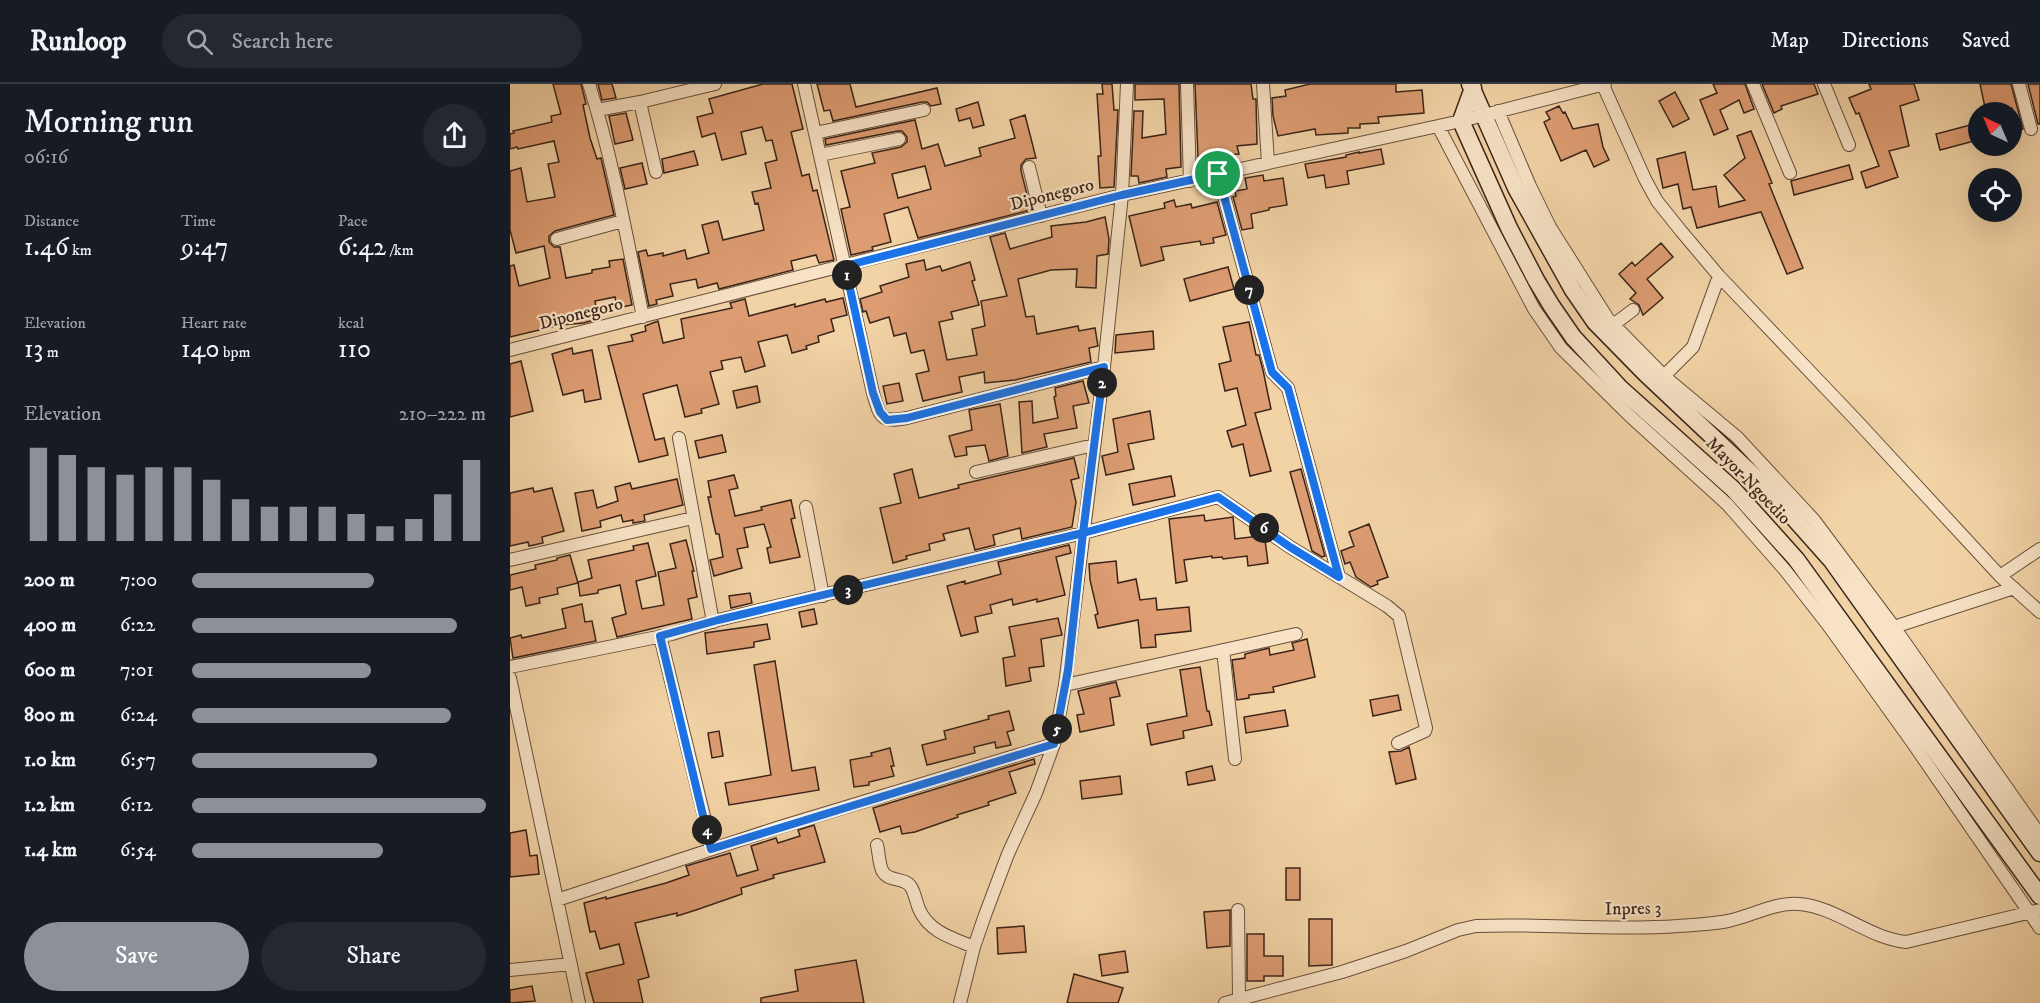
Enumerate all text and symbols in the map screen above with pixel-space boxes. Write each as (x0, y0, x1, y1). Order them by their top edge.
search box (162, 14, 582, 68)
text: Runloop (30, 24, 126, 59)
icon: search (183, 25, 216, 58)
text: Search here (231, 28, 333, 55)
text: Map (1770, 28, 1809, 54)
text: Directions (1842, 28, 1929, 54)
text: Saved (1962, 28, 2010, 54)
text: Morning run (24, 102, 193, 143)
north arrow (1968, 102, 2022, 156)
map controls (1968, 102, 2022, 222)
button: share (423, 104, 486, 167)
text: 06:16 (24, 145, 68, 170)
pin (1192, 148, 1243, 199)
icon: arrive (1201, 157, 1234, 190)
button: locate (1968, 168, 2022, 222)
street label: Diponegoro (1008, 174, 1096, 216)
text: Distance (24, 211, 79, 231)
text: Time (181, 211, 216, 231)
text: Pace (338, 211, 368, 231)
text: 1.46 (24, 231, 68, 264)
text: 9:47 (181, 231, 229, 264)
text: 6:42 (338, 231, 386, 264)
text: km (68, 240, 92, 260)
text: /km (386, 240, 414, 260)
pin: 1 (832, 260, 862, 290)
text: 1 (844, 265, 850, 285)
pin: 7 (1234, 275, 1264, 305)
text: 7 (1245, 280, 1253, 300)
street label: Diponegoro (537, 293, 625, 335)
text: Elevation (24, 313, 86, 333)
text: Heart rate (181, 313, 247, 333)
text: kcal (338, 313, 364, 333)
text: 13 (24, 333, 43, 366)
text: 140 (181, 333, 220, 366)
text: 110 (338, 333, 371, 366)
text: m (43, 342, 59, 362)
text: bpm (220, 342, 251, 362)
pin: 2 (1087, 368, 1117, 398)
text: 2 (1098, 373, 1106, 393)
text: Elevation (24, 402, 101, 427)
text: 210–222 m (399, 402, 486, 427)
street label: Mayor Ngoedio (1701, 433, 1795, 530)
pin: 6 (1249, 513, 1279, 543)
text: 6 (1260, 518, 1268, 538)
text: 200 m (24, 568, 75, 593)
text: 7:00 (120, 568, 157, 593)
pin: 3 (833, 575, 863, 605)
text: 3 (845, 580, 851, 600)
text: 400 m (24, 613, 76, 638)
text: 6:22 (120, 613, 155, 638)
text: 600 m (24, 658, 75, 683)
text: 7:01 (120, 658, 154, 683)
text: 800 m (24, 703, 75, 728)
text: 6:24 (120, 703, 157, 728)
pin: 5 (1042, 714, 1072, 744)
text: 5 (1053, 719, 1061, 739)
text: 1.0 km (24, 748, 76, 773)
text: 6:57 (120, 748, 156, 773)
text: 1.2 km (24, 793, 75, 818)
text: 6:12 (120, 793, 153, 818)
pin: 4 (692, 815, 722, 845)
text: 4 (702, 820, 712, 840)
text: 1.4 km (24, 838, 77, 863)
text: 6:54 (120, 838, 156, 863)
street label: Inpres 3 (1605, 898, 1661, 920)
button: Save (24, 922, 249, 991)
button: Share (261, 922, 486, 991)

